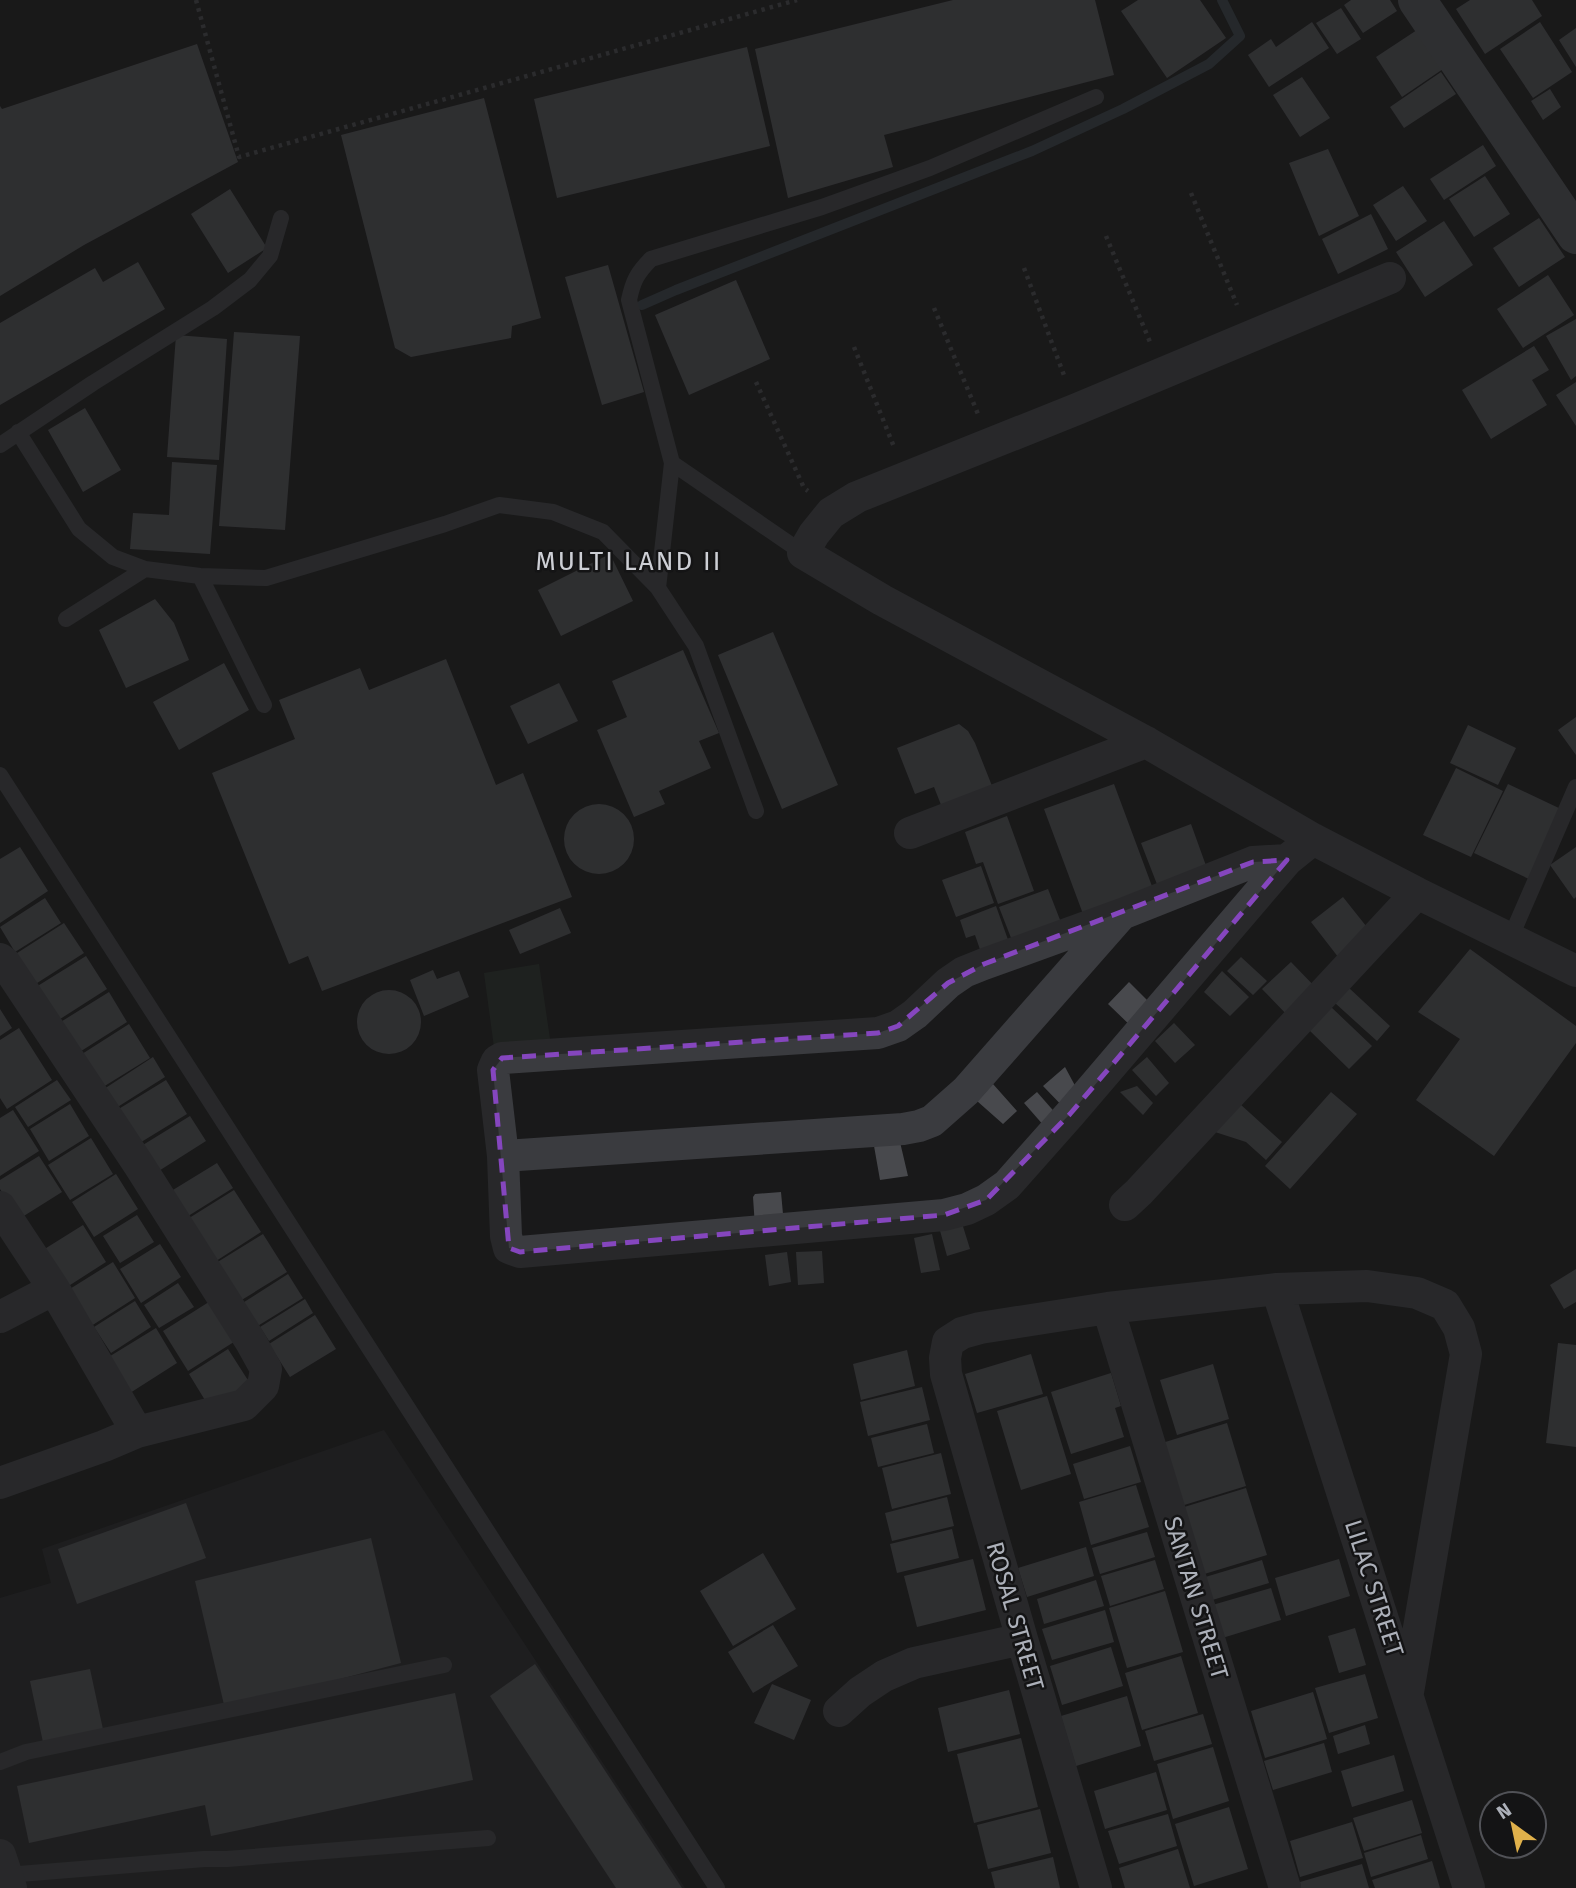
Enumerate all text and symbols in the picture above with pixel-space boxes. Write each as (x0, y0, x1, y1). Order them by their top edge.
district label: MULTI LAND II (536, 546, 722, 577)
street label: SANTAN STREET (1158, 1513, 1234, 1683)
street label: LILAC STREET (1339, 1516, 1409, 1660)
street label: ROSAL STREET (980, 1538, 1050, 1694)
north arrow (1478, 1790, 1548, 1860)
text: N (1492, 1798, 1516, 1824)

